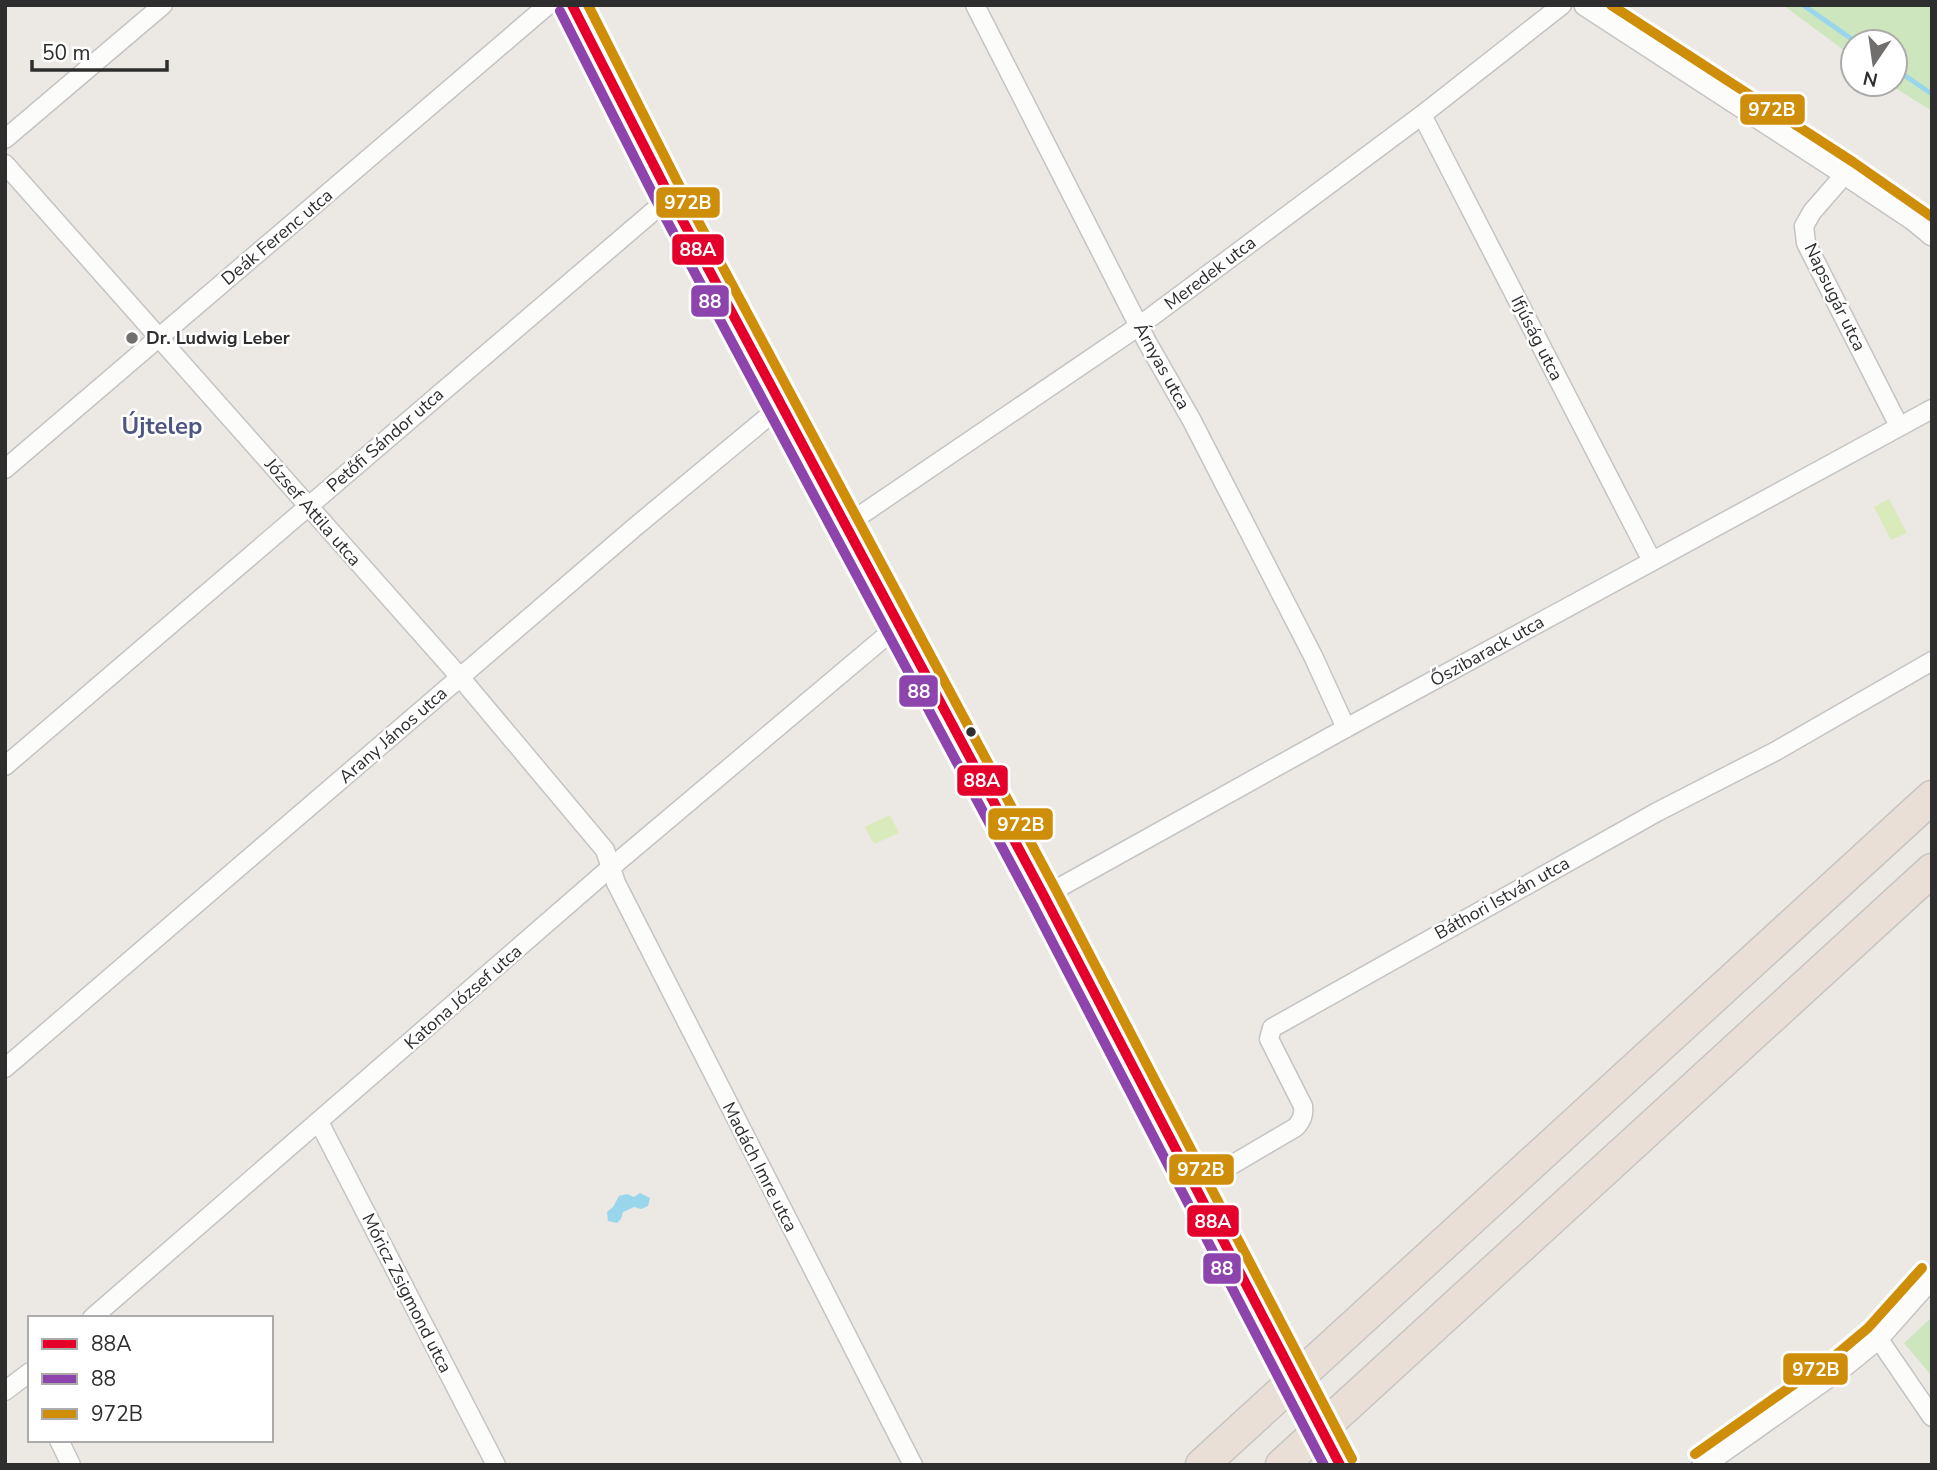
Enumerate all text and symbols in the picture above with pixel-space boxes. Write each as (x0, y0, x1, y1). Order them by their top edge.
scale bar (32, 28, 166, 72)
north arrow (1839, 28, 1909, 98)
text: 50 m (42, 39, 91, 67)
text: N (1861, 64, 1880, 93)
line badge: 972B (1739, 93, 1806, 126)
text: 972B (1748, 97, 1796, 123)
street label: Deák Ferenc utca (216, 183, 338, 291)
line badge: 972B (655, 186, 721, 219)
text: 972B (664, 190, 712, 216)
street label: Meredek utca (1159, 231, 1261, 315)
line badge: 88A (671, 233, 725, 266)
text: 88A (680, 237, 717, 263)
street label: Napsugár utca (1798, 239, 1872, 355)
line badge: 88 (690, 284, 730, 318)
text: 88 (699, 289, 721, 315)
street label: Ifjúság utca (1505, 291, 1569, 385)
street label: Árnyas utca (1128, 318, 1196, 414)
place label: Dr. Ludwig Leber (146, 326, 290, 350)
marker: Dr. Ludwig Leber (124, 330, 140, 346)
street label: Petőfi Sándor utca (321, 382, 449, 498)
district label: Újtelep (122, 410, 202, 442)
street label: József Attila utca (259, 452, 367, 571)
street label: Őszibarack utca (1426, 610, 1548, 692)
line badge: 88 (898, 674, 939, 708)
text: 88 (908, 679, 930, 705)
street label: Arany János utca (334, 681, 452, 789)
unlabelled marker (964, 725, 978, 739)
line badge: 88A (956, 764, 1009, 797)
text: 88A (964, 768, 1001, 794)
line badge: 972B (987, 807, 1054, 841)
text: 972B (997, 812, 1045, 838)
street label: Báthori István utca (1430, 851, 1574, 945)
street label: Katona József utca (399, 939, 527, 1055)
street label: Madách Imre utca (717, 1098, 803, 1236)
line badge: 972B (1168, 1153, 1235, 1186)
text: 972B (1177, 1157, 1225, 1183)
line badge: 88A (1186, 1204, 1240, 1238)
street label: Móricz Zsigmond utca (356, 1209, 458, 1377)
text: 88A (1195, 1209, 1232, 1235)
line badge: 88 (1202, 1252, 1242, 1285)
text: 88 (1211, 1256, 1233, 1282)
legend (28, 1316, 273, 1442)
text: 88A (91, 1330, 132, 1358)
line badge: 972B (1782, 1352, 1849, 1386)
text: 972B (1792, 1357, 1840, 1383)
text: 88 (91, 1365, 116, 1393)
text: 972B (91, 1400, 143, 1428)

